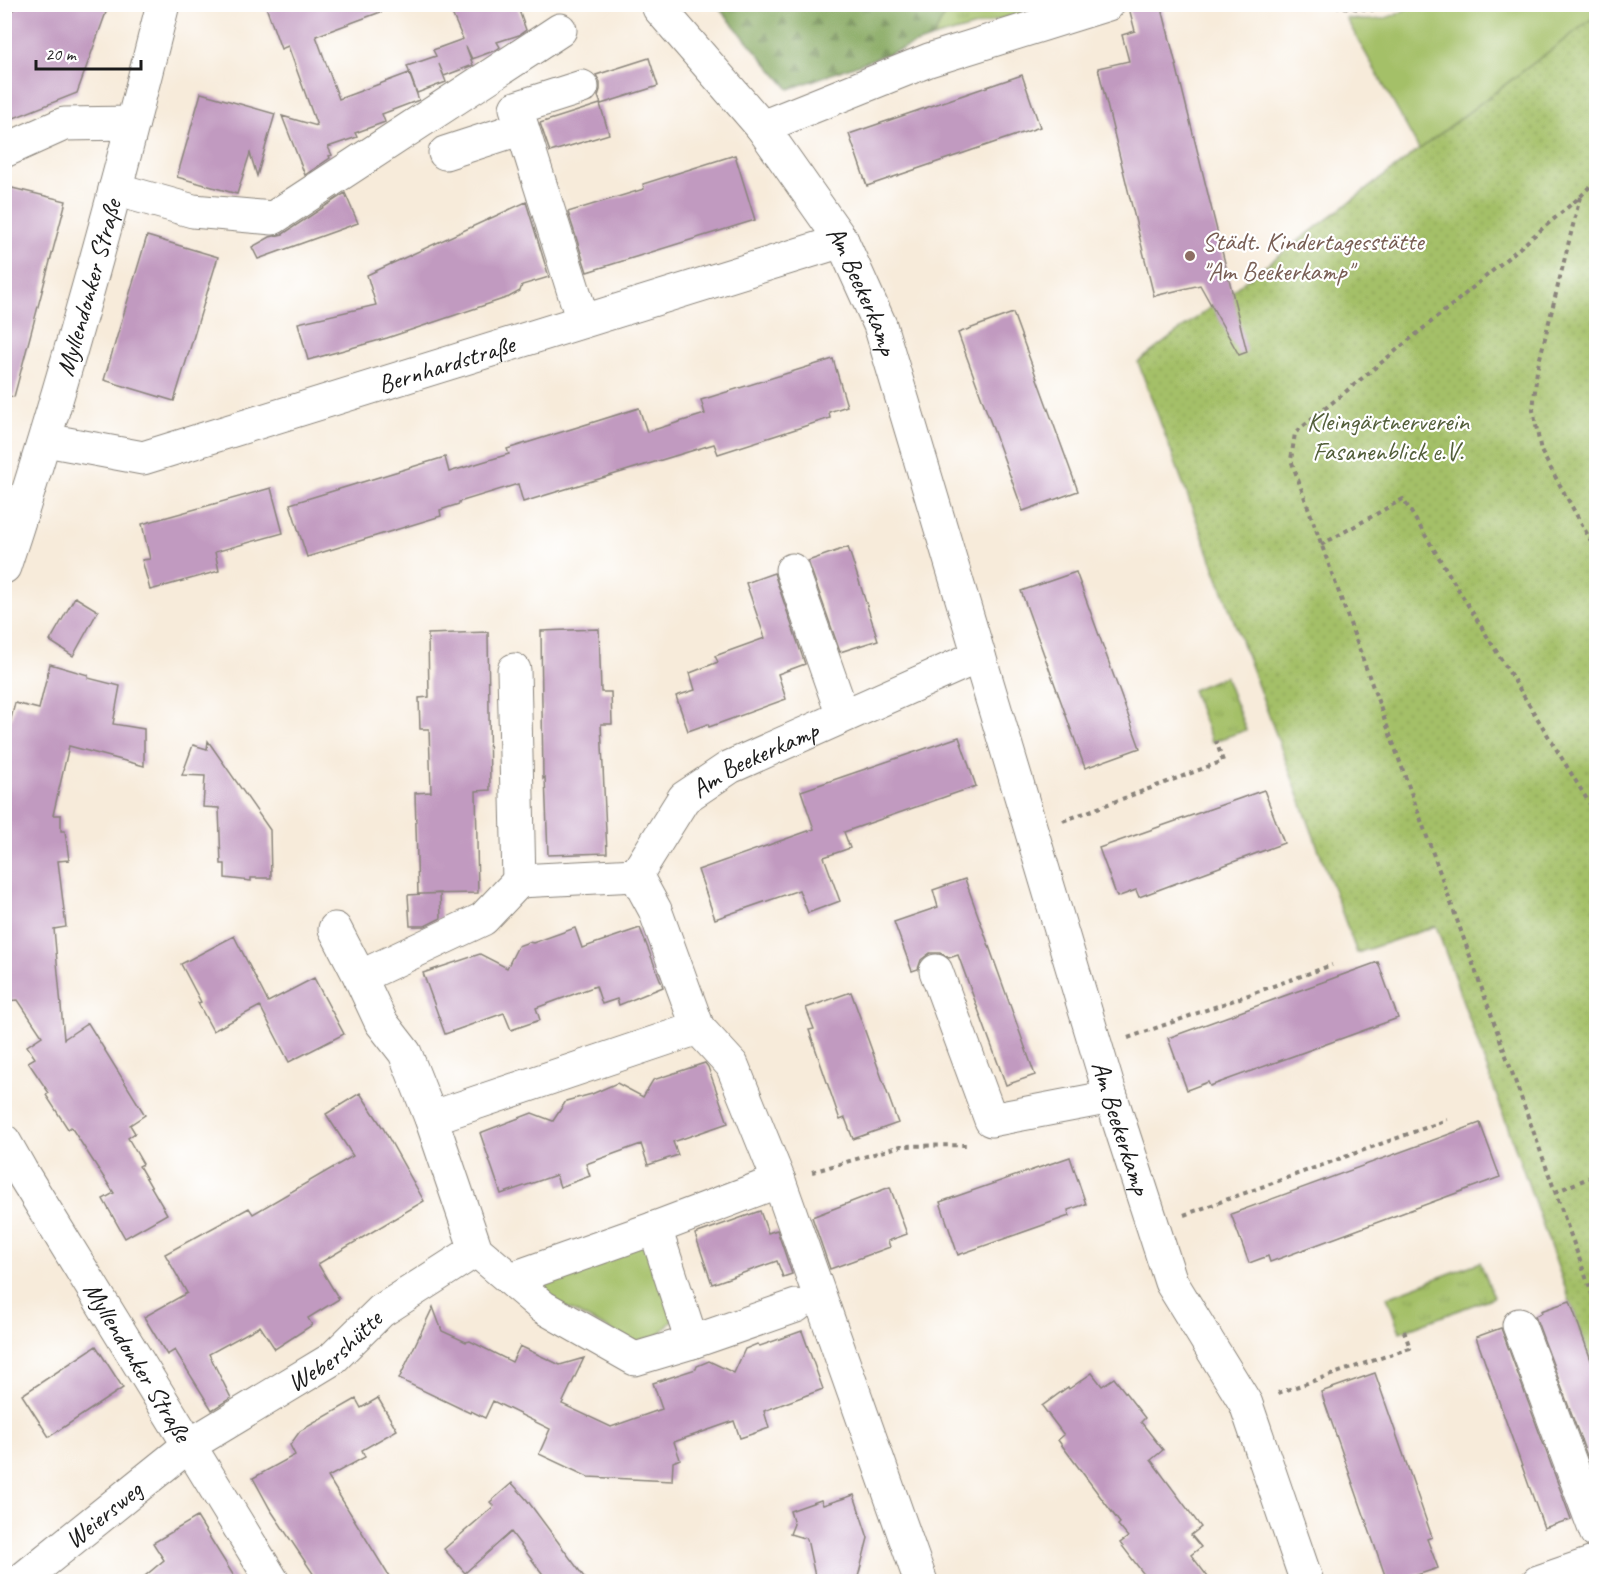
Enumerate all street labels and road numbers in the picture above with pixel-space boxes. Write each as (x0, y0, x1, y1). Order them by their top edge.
street label: Myllendonker Straße (48, 193, 129, 380)
street label: Am Beekerkamp (819, 219, 905, 361)
street label: Bernhardstraße (374, 326, 521, 401)
street label: Am Beekerkamp (685, 712, 825, 805)
street label: Am Beekerkamp (1085, 1057, 1159, 1201)
street label: Myllendonker Straße (76, 1275, 201, 1450)
street label: Webershütte (281, 1301, 391, 1399)
street label: Weiersweg (58, 1472, 150, 1555)

